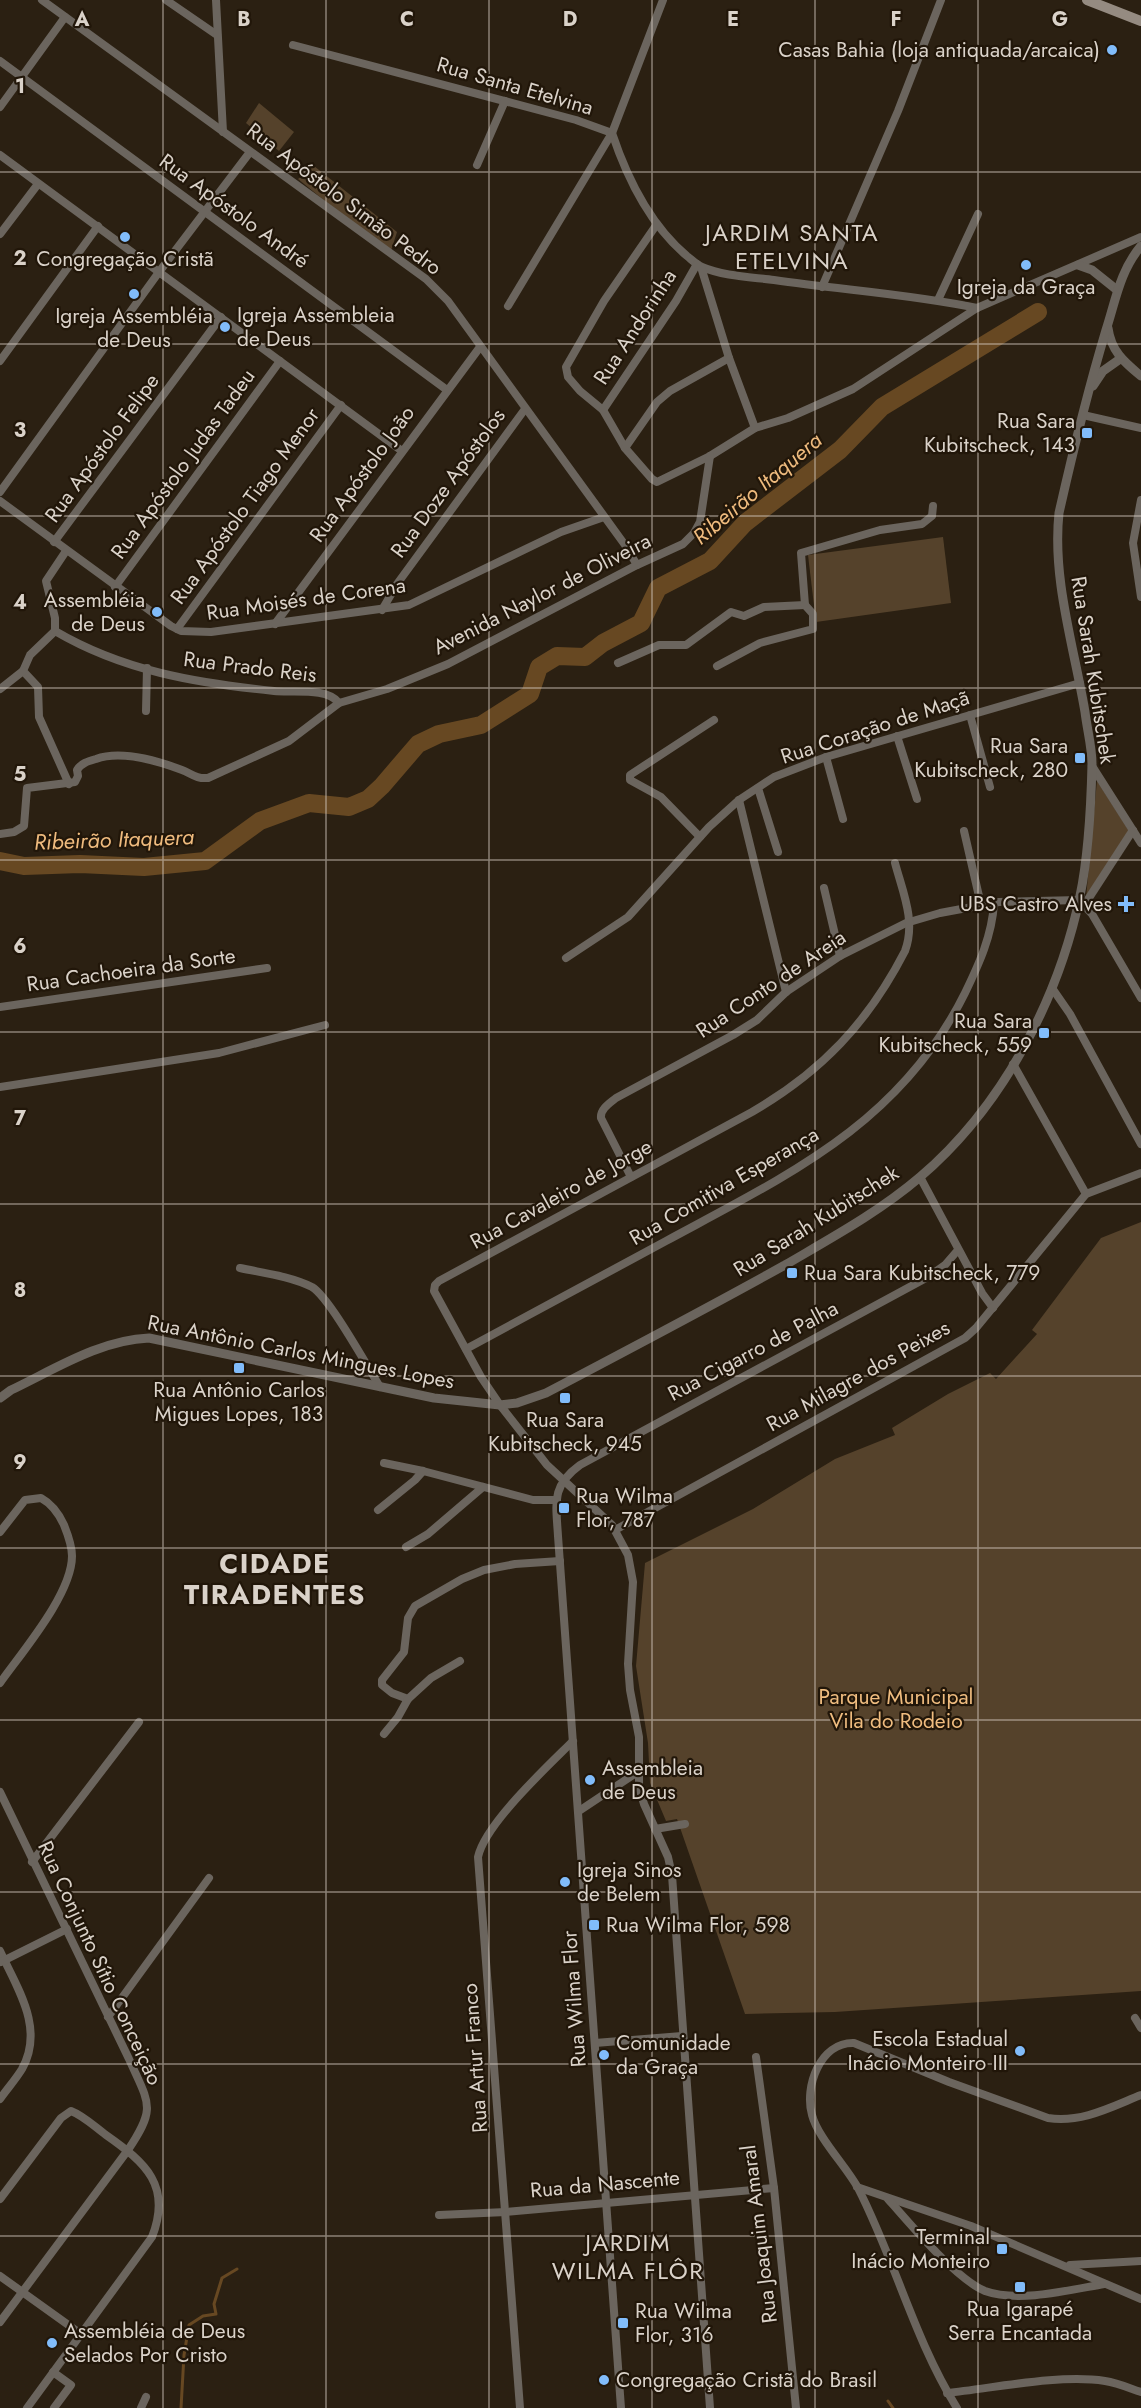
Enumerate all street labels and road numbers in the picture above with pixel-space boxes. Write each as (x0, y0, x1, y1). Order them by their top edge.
street label: Rua Santa Etelvina (433, 49, 597, 123)
street label: Rua Apóstolo Simão Pedro (240, 116, 448, 282)
street label: Rua Apóstolo André (153, 146, 315, 276)
street label: Rua Andorinha (586, 263, 684, 391)
street label: Rua Apóstolo Judas Tadeu (104, 363, 262, 565)
street label: Rua Apóstolo Felipe (38, 367, 166, 529)
street label: Rua Apóstolo João (302, 400, 422, 548)
street label: Rua Apóstolo Tiago Menor (163, 401, 327, 611)
street label: Rua Doze Apóstolos (384, 402, 512, 564)
street label: Avenida Naylor de Oliveira (428, 526, 656, 662)
street label: Rua Moisés de Corena (204, 570, 408, 628)
street label: Rua Sarah Kubitschek (1063, 574, 1123, 767)
street label: Rua Prado Reis (182, 644, 318, 690)
street label: Rua Coração de Maçã (777, 682, 973, 772)
street label: Rua Conto de Areia (690, 923, 852, 1045)
street label: Rua Cachoeira da Sorte (25, 940, 237, 1000)
street label: Rua Comitiva Esperança (624, 1119, 824, 1253)
street label: Rua Cavaleiro de Jorge (465, 1131, 658, 1257)
street label: Rua Sarah Kubitschek (728, 1158, 905, 1284)
street label: Rua Cigarro de Palha (663, 1293, 843, 1409)
street label: Rua Antônio Carlos Mingues Lopes (145, 1308, 457, 1396)
street label: Rua Milagre dos Peixes (761, 1313, 955, 1439)
street label: Rua Conjunto Sítio Conceição (30, 1836, 170, 2090)
street label: Rua Wilma Flor (554, 1929, 594, 2068)
street label: Rua Artur Franco (455, 1982, 495, 2134)
street label: Rua Joaquim Amaral (733, 2143, 785, 2325)
street label: Rua da Nascente (529, 2162, 681, 2205)

